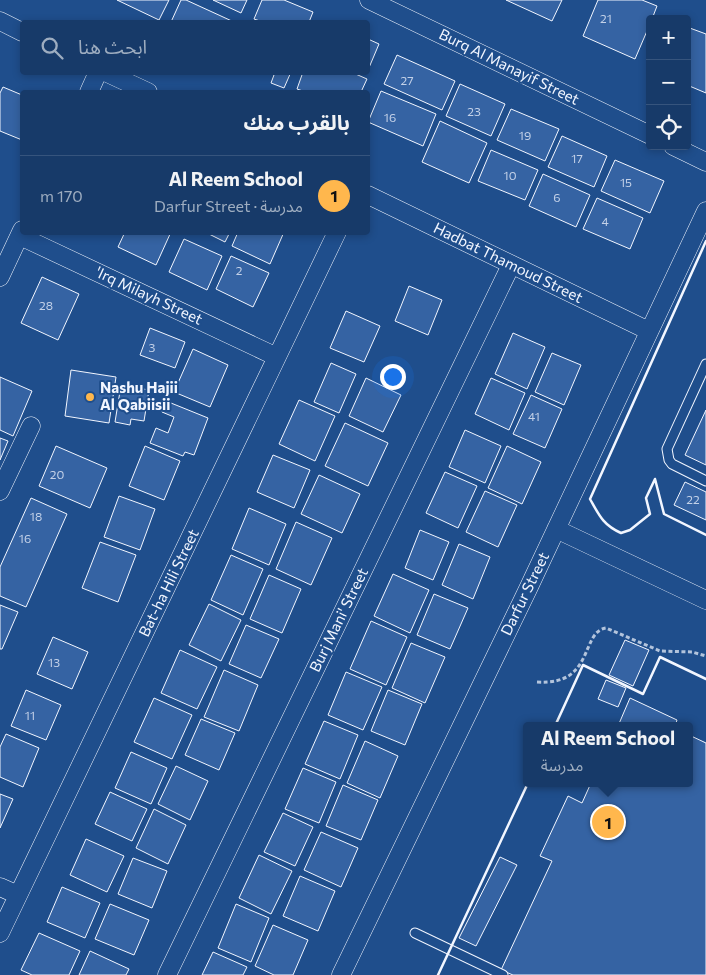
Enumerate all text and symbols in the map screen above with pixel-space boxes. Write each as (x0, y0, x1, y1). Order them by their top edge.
house number: 21 (600, 11, 612, 25)
map controls (646, 15, 691, 150)
button: + (646, 15, 691, 60)
search box (20, 20, 370, 75)
street label: Burq Al Manayif Street (436, 24, 582, 108)
icon: search (38, 34, 66, 62)
text: ابحث هنا (78, 35, 147, 58)
button: − (646, 60, 691, 105)
house number: 27 (401, 73, 413, 87)
house number: 23 (467, 104, 481, 118)
button: locate (646, 105, 691, 150)
text: بالقرب منك (244, 109, 350, 134)
house number: 16 (384, 110, 396, 124)
house number: 19 (519, 128, 531, 142)
house number: 17 (571, 151, 583, 165)
text: Al Reem School (168, 167, 303, 190)
house number: 10 (504, 168, 517, 182)
house number: 15 (620, 175, 632, 189)
text: 170 m (40, 186, 83, 205)
text: 1 (330, 186, 338, 205)
house number: 6 (553, 190, 561, 204)
text: مدرسة · Darfur Street (154, 196, 303, 215)
house number: 4 (601, 214, 609, 228)
street label: Hadbat Thamoud Street (431, 218, 586, 306)
street label: 'Irq Milayh Street (93, 262, 206, 328)
house number: 2 (236, 263, 243, 277)
house number: 28 (39, 298, 53, 312)
house number: 3 (149, 340, 156, 354)
your location (380, 364, 406, 390)
place label: Nashu Hajii Al Qabiisii (100, 378, 178, 413)
marker: Nashu Hajii Al Qabiisii (84, 391, 96, 403)
house number: 41 (528, 409, 540, 423)
house number: 20 (50, 467, 64, 481)
house number: 22 (686, 492, 700, 506)
house number: 18 (30, 509, 42, 523)
street label: Bat-ha Hili Street (134, 526, 202, 639)
house number: 16 (19, 531, 31, 545)
street label: Darfur Street (496, 549, 552, 638)
street label: Burj Mani' Street (305, 565, 371, 675)
house number: 13 (48, 655, 60, 669)
house number: 11 (25, 708, 35, 722)
popup (523, 722, 693, 787)
text: Al Reem School (541, 726, 675, 749)
text: مدرسة (541, 755, 583, 774)
pin: 1 (592, 803, 624, 841)

